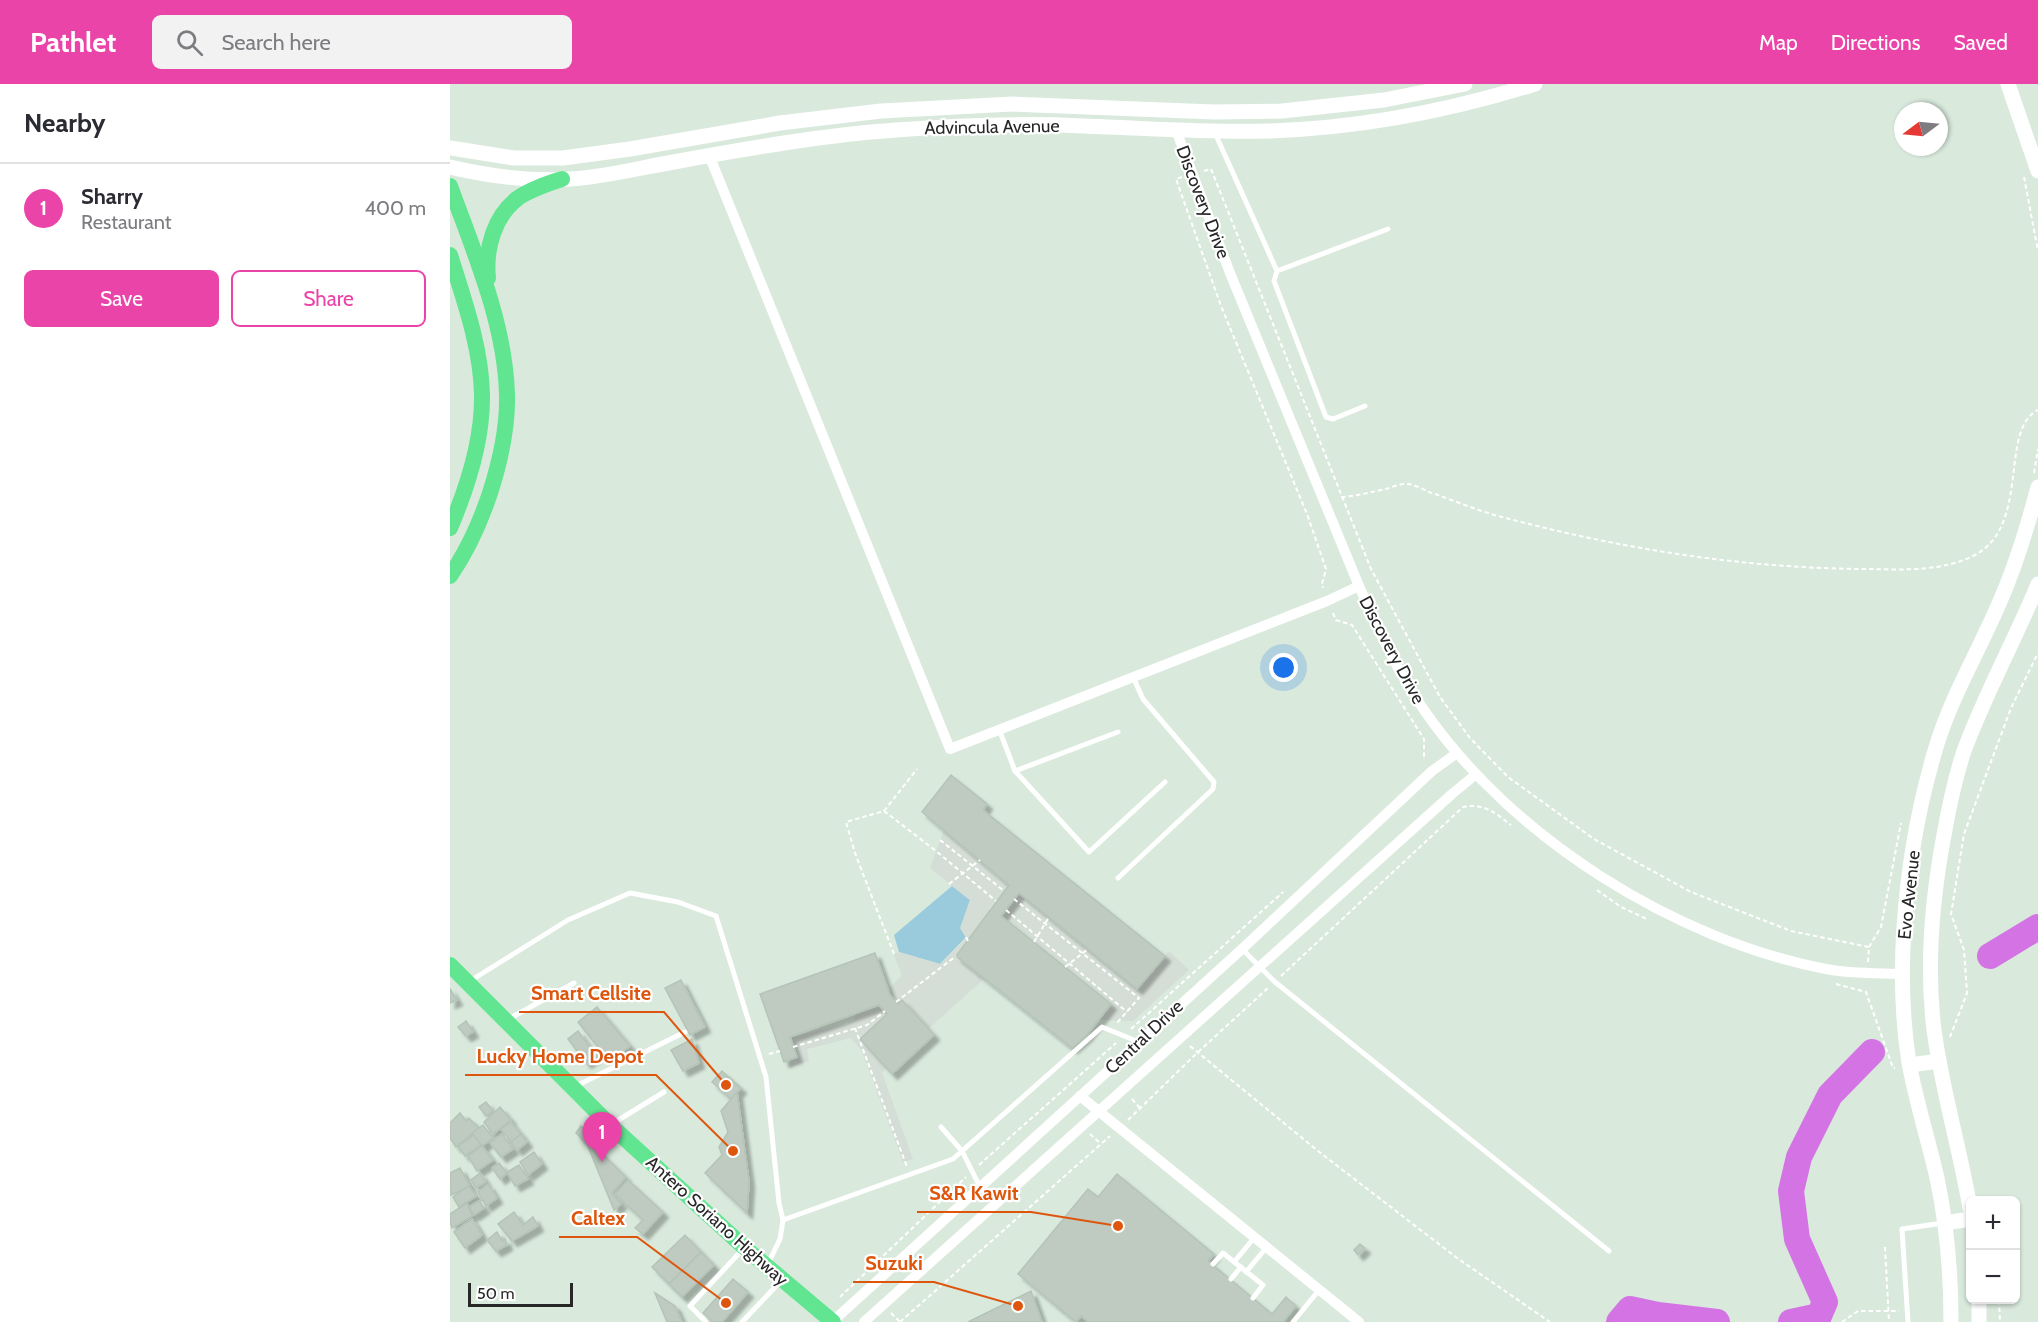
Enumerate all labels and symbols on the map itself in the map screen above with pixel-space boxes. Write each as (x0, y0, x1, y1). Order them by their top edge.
north arrow (1894, 102, 1948, 156)
street label: Advincula Avenue (924, 115, 1060, 139)
street label: Discovery Drive (1171, 142, 1235, 262)
street label: Discovery Drive (1354, 592, 1430, 708)
your location (1269, 653, 1298, 682)
street label: Evo Avenue (1893, 849, 1925, 941)
callout: Smart Cellsite (519, 974, 664, 1012)
text: Smart Cellsite (531, 981, 651, 1005)
street label: Central Drive (1100, 995, 1188, 1079)
callout: Lucky Home Depot (465, 1037, 656, 1075)
text: Lucky Home Depot (476, 1044, 644, 1068)
pin: 1 (582, 1112, 622, 1162)
street label: Antero Soriano Highway (641, 1151, 793, 1291)
callout: S&R Kawit (917, 1174, 1031, 1212)
text: S&R Kawit (929, 1181, 1019, 1205)
callout: Caltex (559, 1199, 637, 1237)
text: Caltex (571, 1206, 625, 1230)
callout: Suzuki (853, 1244, 934, 1282)
text: Suzuki (865, 1251, 923, 1275)
scale bar (468, 1280, 573, 1308)

